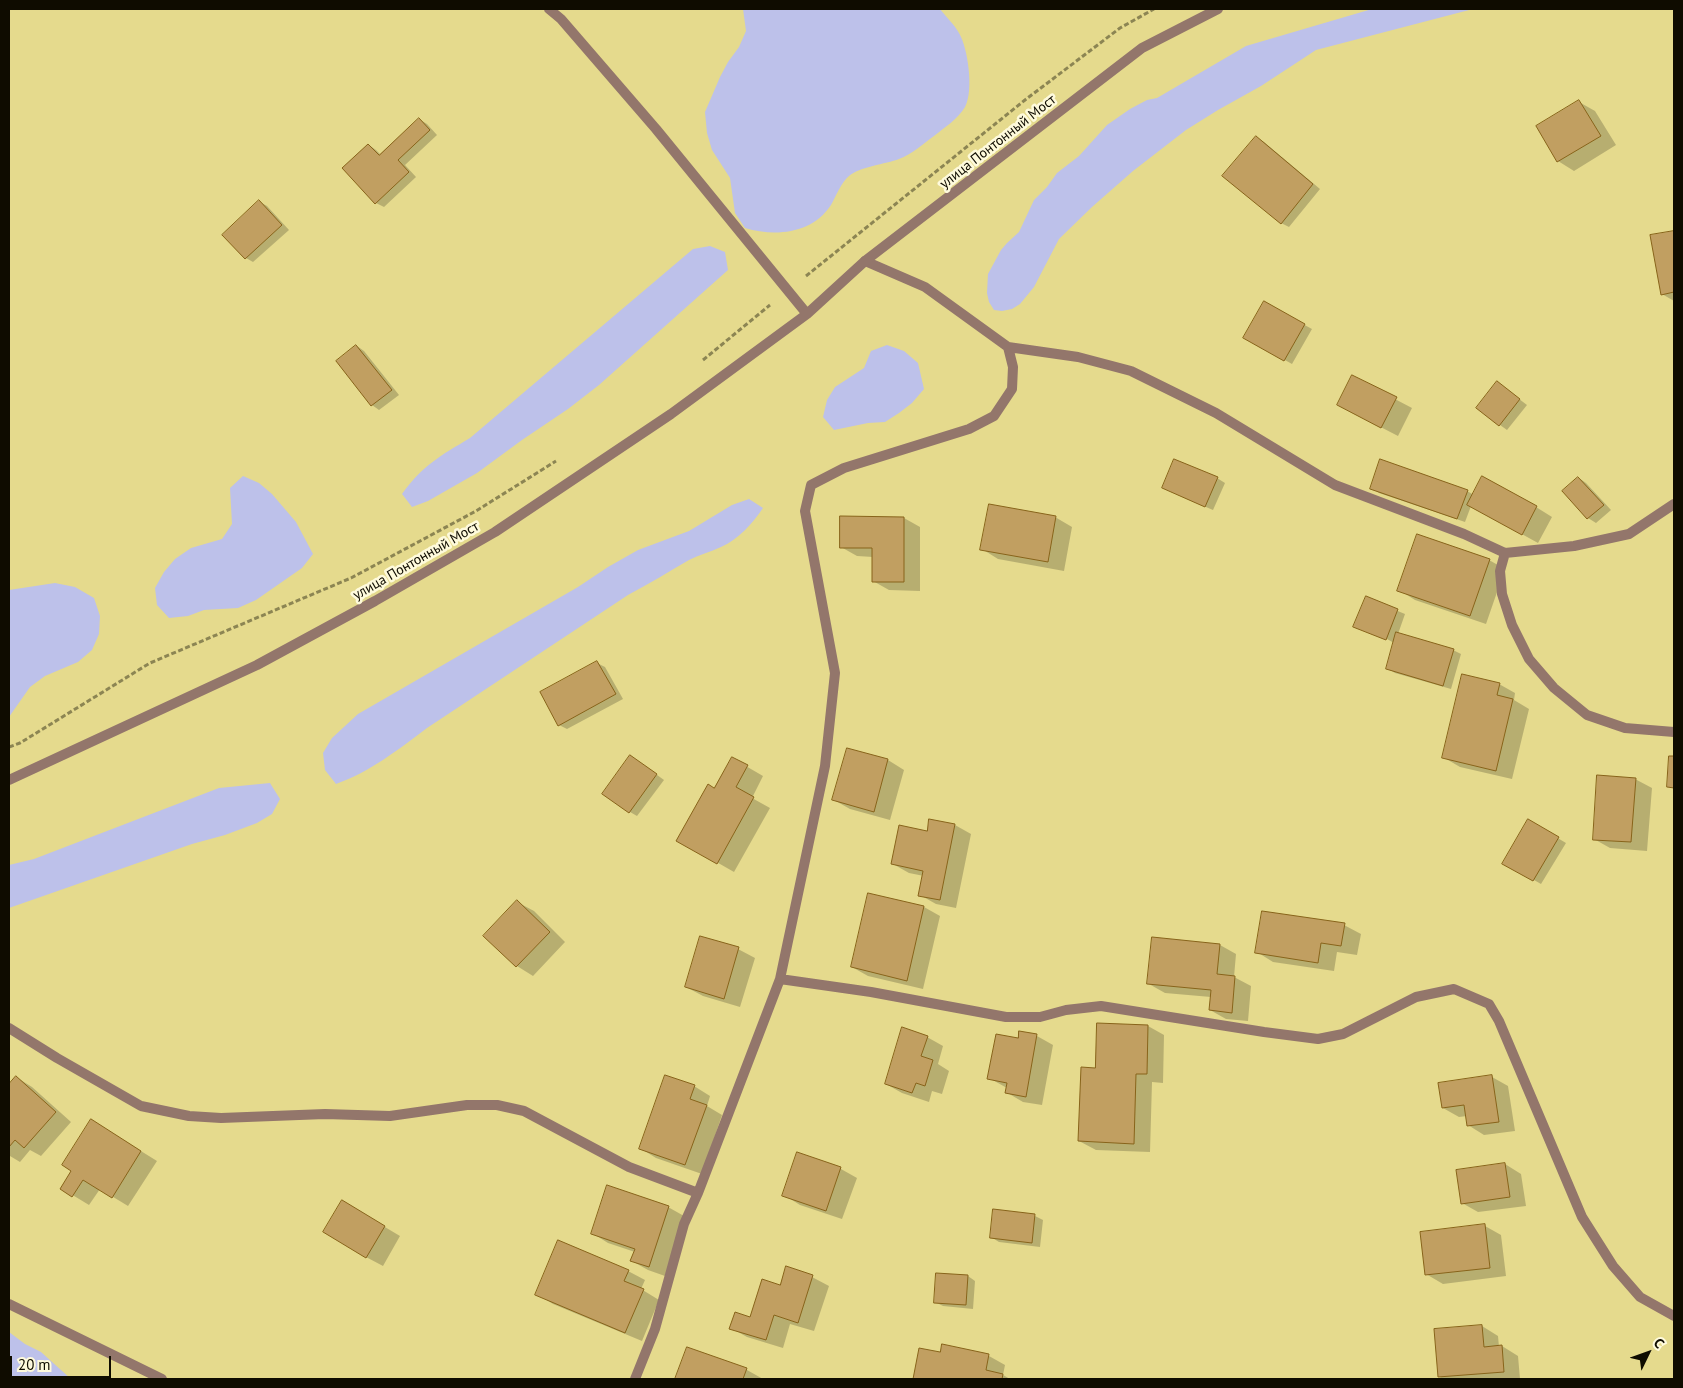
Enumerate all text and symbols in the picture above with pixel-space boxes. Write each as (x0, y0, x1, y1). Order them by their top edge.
street label: улица Понтонный Мост (937, 92, 1059, 192)
street label: улица Понтонный Мост (350, 518, 482, 604)
north arrow (1623, 1328, 1673, 1378)
text: С (1650, 1334, 1668, 1352)
scale bar (12, 1346, 114, 1378)
text: 20 m (18, 1355, 51, 1374)

